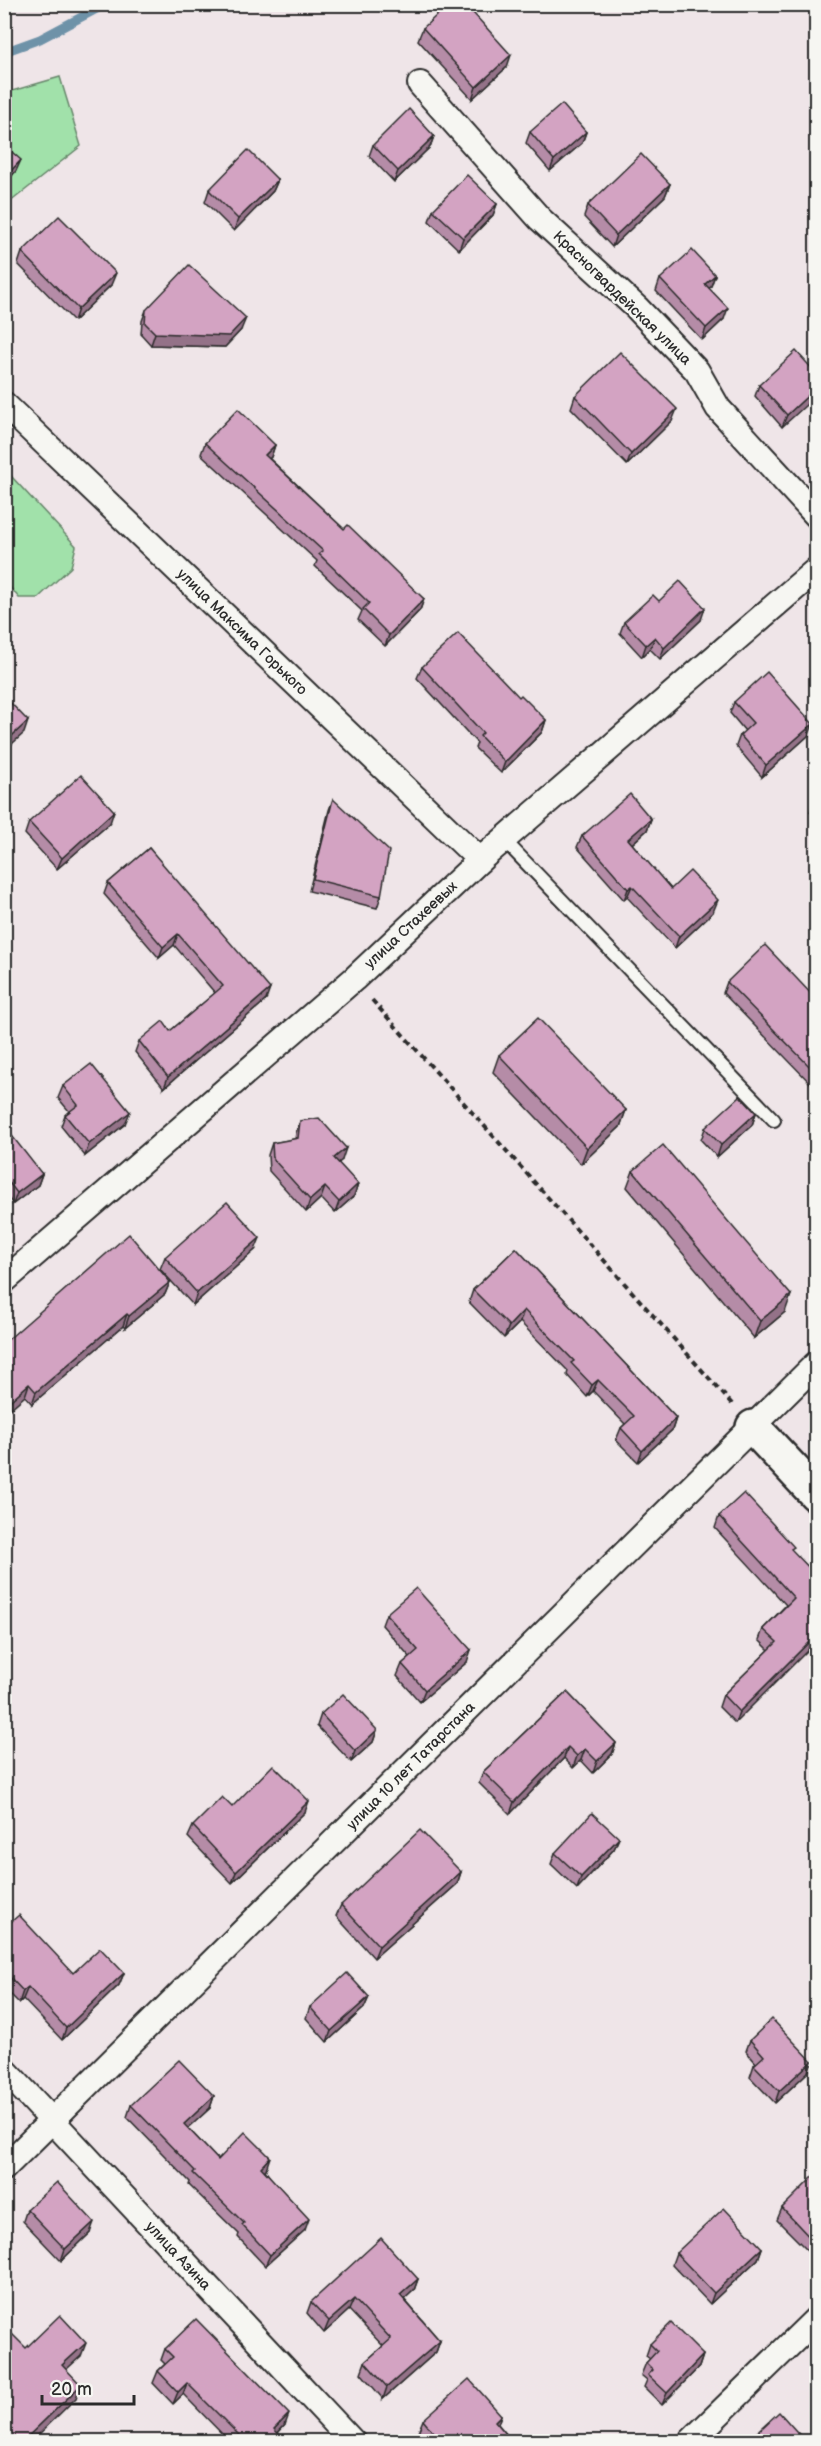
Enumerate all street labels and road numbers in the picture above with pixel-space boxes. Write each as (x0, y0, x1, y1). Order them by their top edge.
street label: Красногвардейская улица (549, 227, 695, 369)
street label: улица Максима Горького (173, 565, 311, 699)
street label: улица Стахеевых (361, 877, 462, 973)
street label: улица 10 лет Татарстана (343, 1698, 479, 1834)
street label: улица Азина (141, 2217, 215, 2295)

